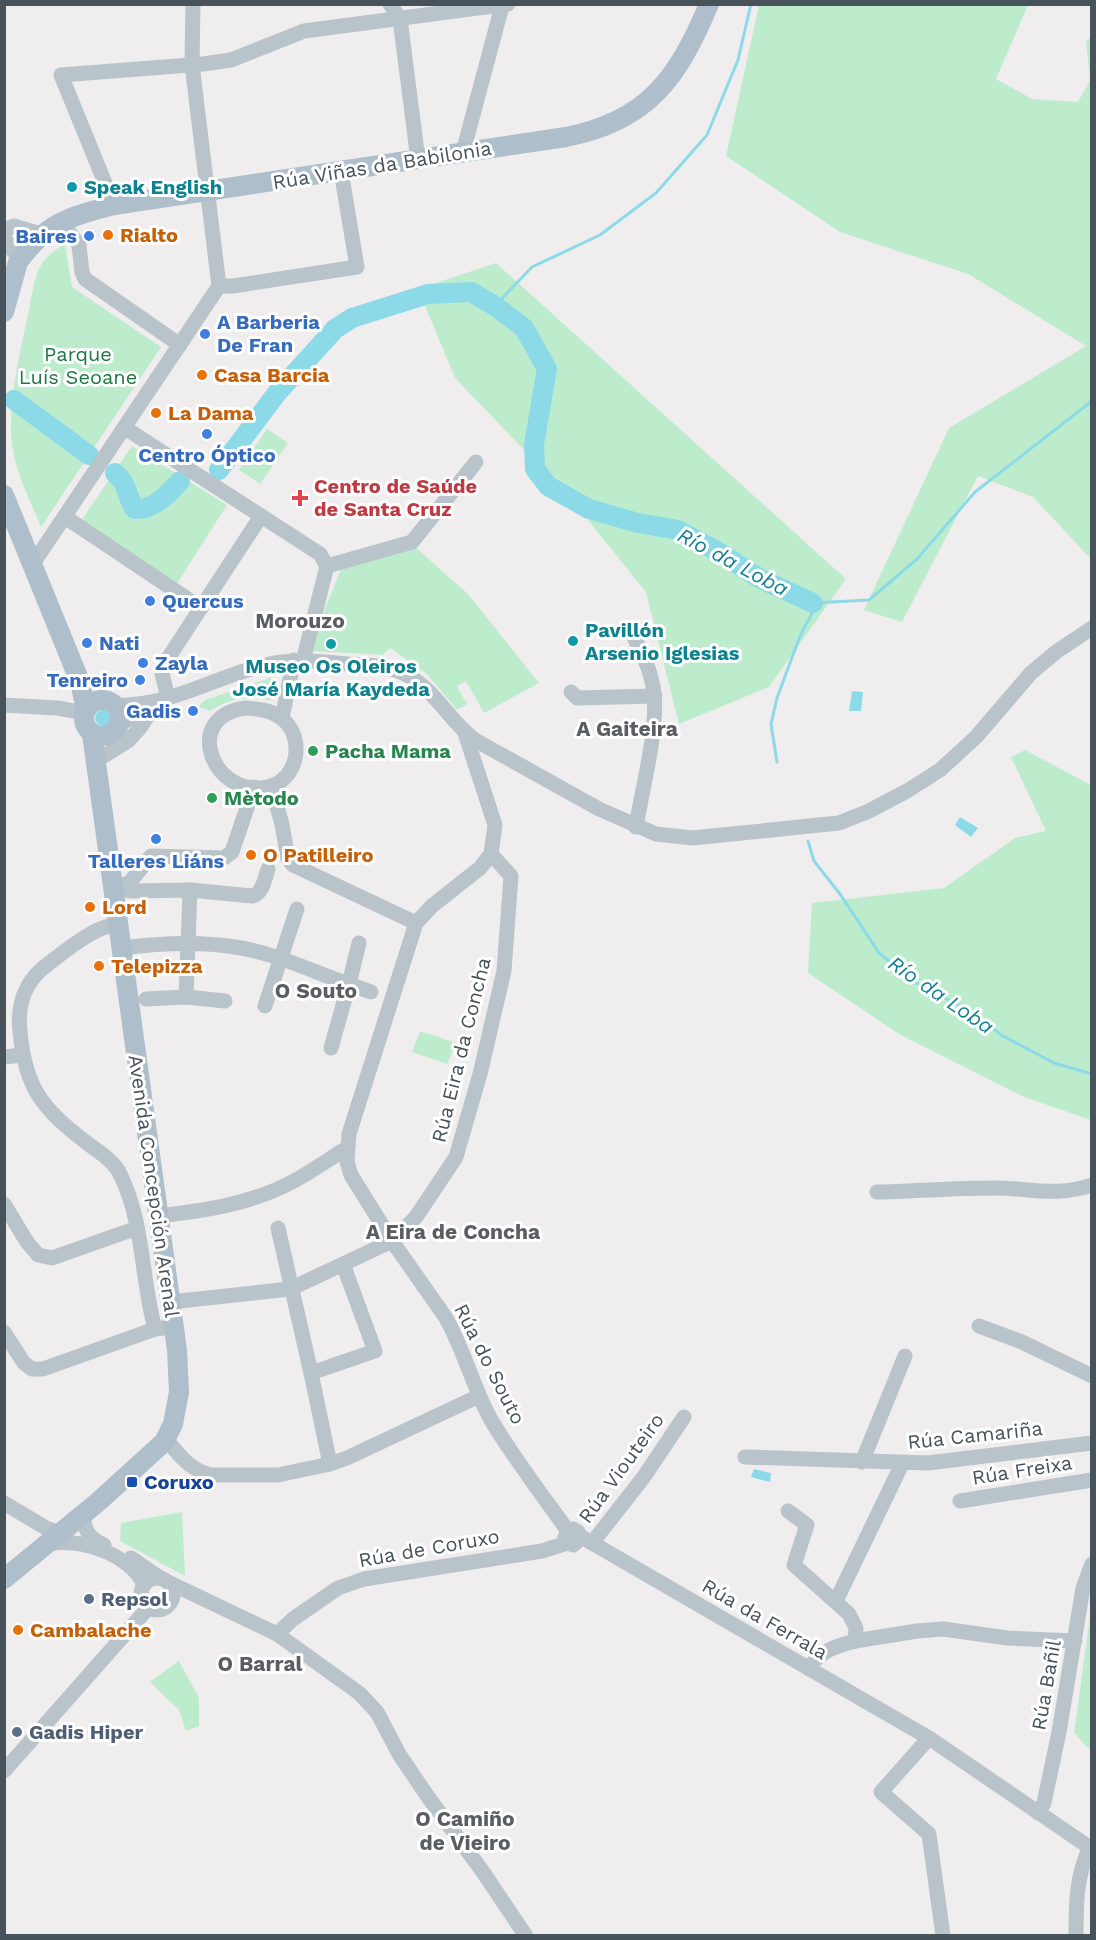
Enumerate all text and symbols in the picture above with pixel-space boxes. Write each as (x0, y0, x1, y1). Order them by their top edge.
street label: Rúa Viñas da Babilonia (271, 136, 493, 194)
place label: Speak English (84, 175, 222, 199)
marker: Speak English (65, 180, 79, 194)
place label: Rialto (120, 223, 178, 247)
place label: Baires (15, 224, 77, 248)
marker: Rialto (101, 228, 115, 242)
marker: Baires (82, 229, 96, 243)
place label: A Barberia De Fran (217, 310, 320, 357)
marker: A Barberia De Fran (198, 327, 212, 341)
park label: Parque Luís Seoane (19, 342, 137, 389)
place label: Casa Barcia (214, 363, 330, 387)
marker: Casa Barcia (195, 368, 209, 382)
place label: La Dama (168, 401, 254, 425)
marker: La Dama (149, 406, 163, 420)
marker: Centro Óptico (200, 427, 214, 441)
place label: Centro Óptico (138, 443, 276, 467)
place label: Centro de Saúde de Santa Cruz (314, 474, 477, 521)
marker: Centro de Saúde de Santa Cruz (291, 489, 309, 507)
water label: Río da Loba (674, 522, 793, 601)
place label: Quercus (162, 589, 244, 613)
marker: Quercus (143, 594, 157, 608)
district label: Morouzo (255, 608, 345, 633)
place label: Pavillón Arsenio Iglesias (585, 618, 740, 665)
place label: Nati (99, 631, 140, 655)
marker: Pavillón Arsenio Iglesias (566, 634, 580, 648)
marker: Nati (80, 636, 94, 650)
marker: Museo Os Oleiros José María Kaydeda (324, 637, 338, 651)
place label: Zayla (155, 651, 209, 675)
place label: Museo Os Oleiros José María Kaydeda (232, 654, 430, 701)
marker: Zayla (136, 656, 150, 670)
place label: Tenreiro (46, 668, 128, 692)
marker: Tenreiro (133, 673, 147, 687)
place label: Gadis (126, 699, 181, 723)
marker: Gadis (186, 704, 200, 718)
district label: A Gaiteira (576, 716, 679, 741)
place label: Pacha Mama (325, 739, 451, 763)
marker: Pacha Mama (306, 744, 320, 758)
place label: Mètodo (224, 786, 299, 810)
marker: Mètodo (205, 791, 219, 805)
marker: Talleres Liáns (149, 832, 163, 846)
place label: O Patilleiro (263, 843, 374, 867)
marker: O Patilleiro (244, 848, 258, 862)
place label: Talleres Liáns (88, 849, 225, 873)
place label: Lord (102, 895, 147, 919)
marker: Lord (83, 900, 97, 914)
water label: Río da Loba (884, 950, 999, 1039)
place label: Telepizza (111, 954, 203, 978)
street label: Rúa Eira da Concha (426, 955, 496, 1145)
marker: Telepizza (92, 959, 106, 973)
district label: O Souto (275, 978, 357, 1003)
street label: Avenida Concepción Arenal (124, 1053, 184, 1319)
district label: A Eira de Concha (366, 1219, 541, 1244)
street label: Rúa do Souto (449, 1300, 531, 1428)
street label: Rúa Viouteiro (573, 1408, 669, 1528)
street label: Rúa Camariña (906, 1416, 1044, 1454)
street label: Rúa Freixa (970, 1450, 1074, 1490)
place label: Coruxo (144, 1470, 214, 1494)
marker: Coruxo (125, 1475, 139, 1489)
street label: Rúa de Coruxo (357, 1524, 501, 1572)
street label: Rúa da Ferrala (698, 1573, 832, 1665)
place label: Repsol (101, 1587, 168, 1611)
marker: Repsol (82, 1592, 96, 1606)
place label: Cambalache (30, 1618, 152, 1642)
marker: Cambalache (11, 1623, 25, 1637)
street label: Rúa Bañil (1026, 1638, 1066, 1732)
district label: O Barral (218, 1651, 303, 1676)
place label: Gadis Hiper (29, 1720, 143, 1744)
marker: Gadis Hiper (10, 1725, 24, 1739)
district label: O Camiño de Vieiro (415, 1806, 515, 1855)

